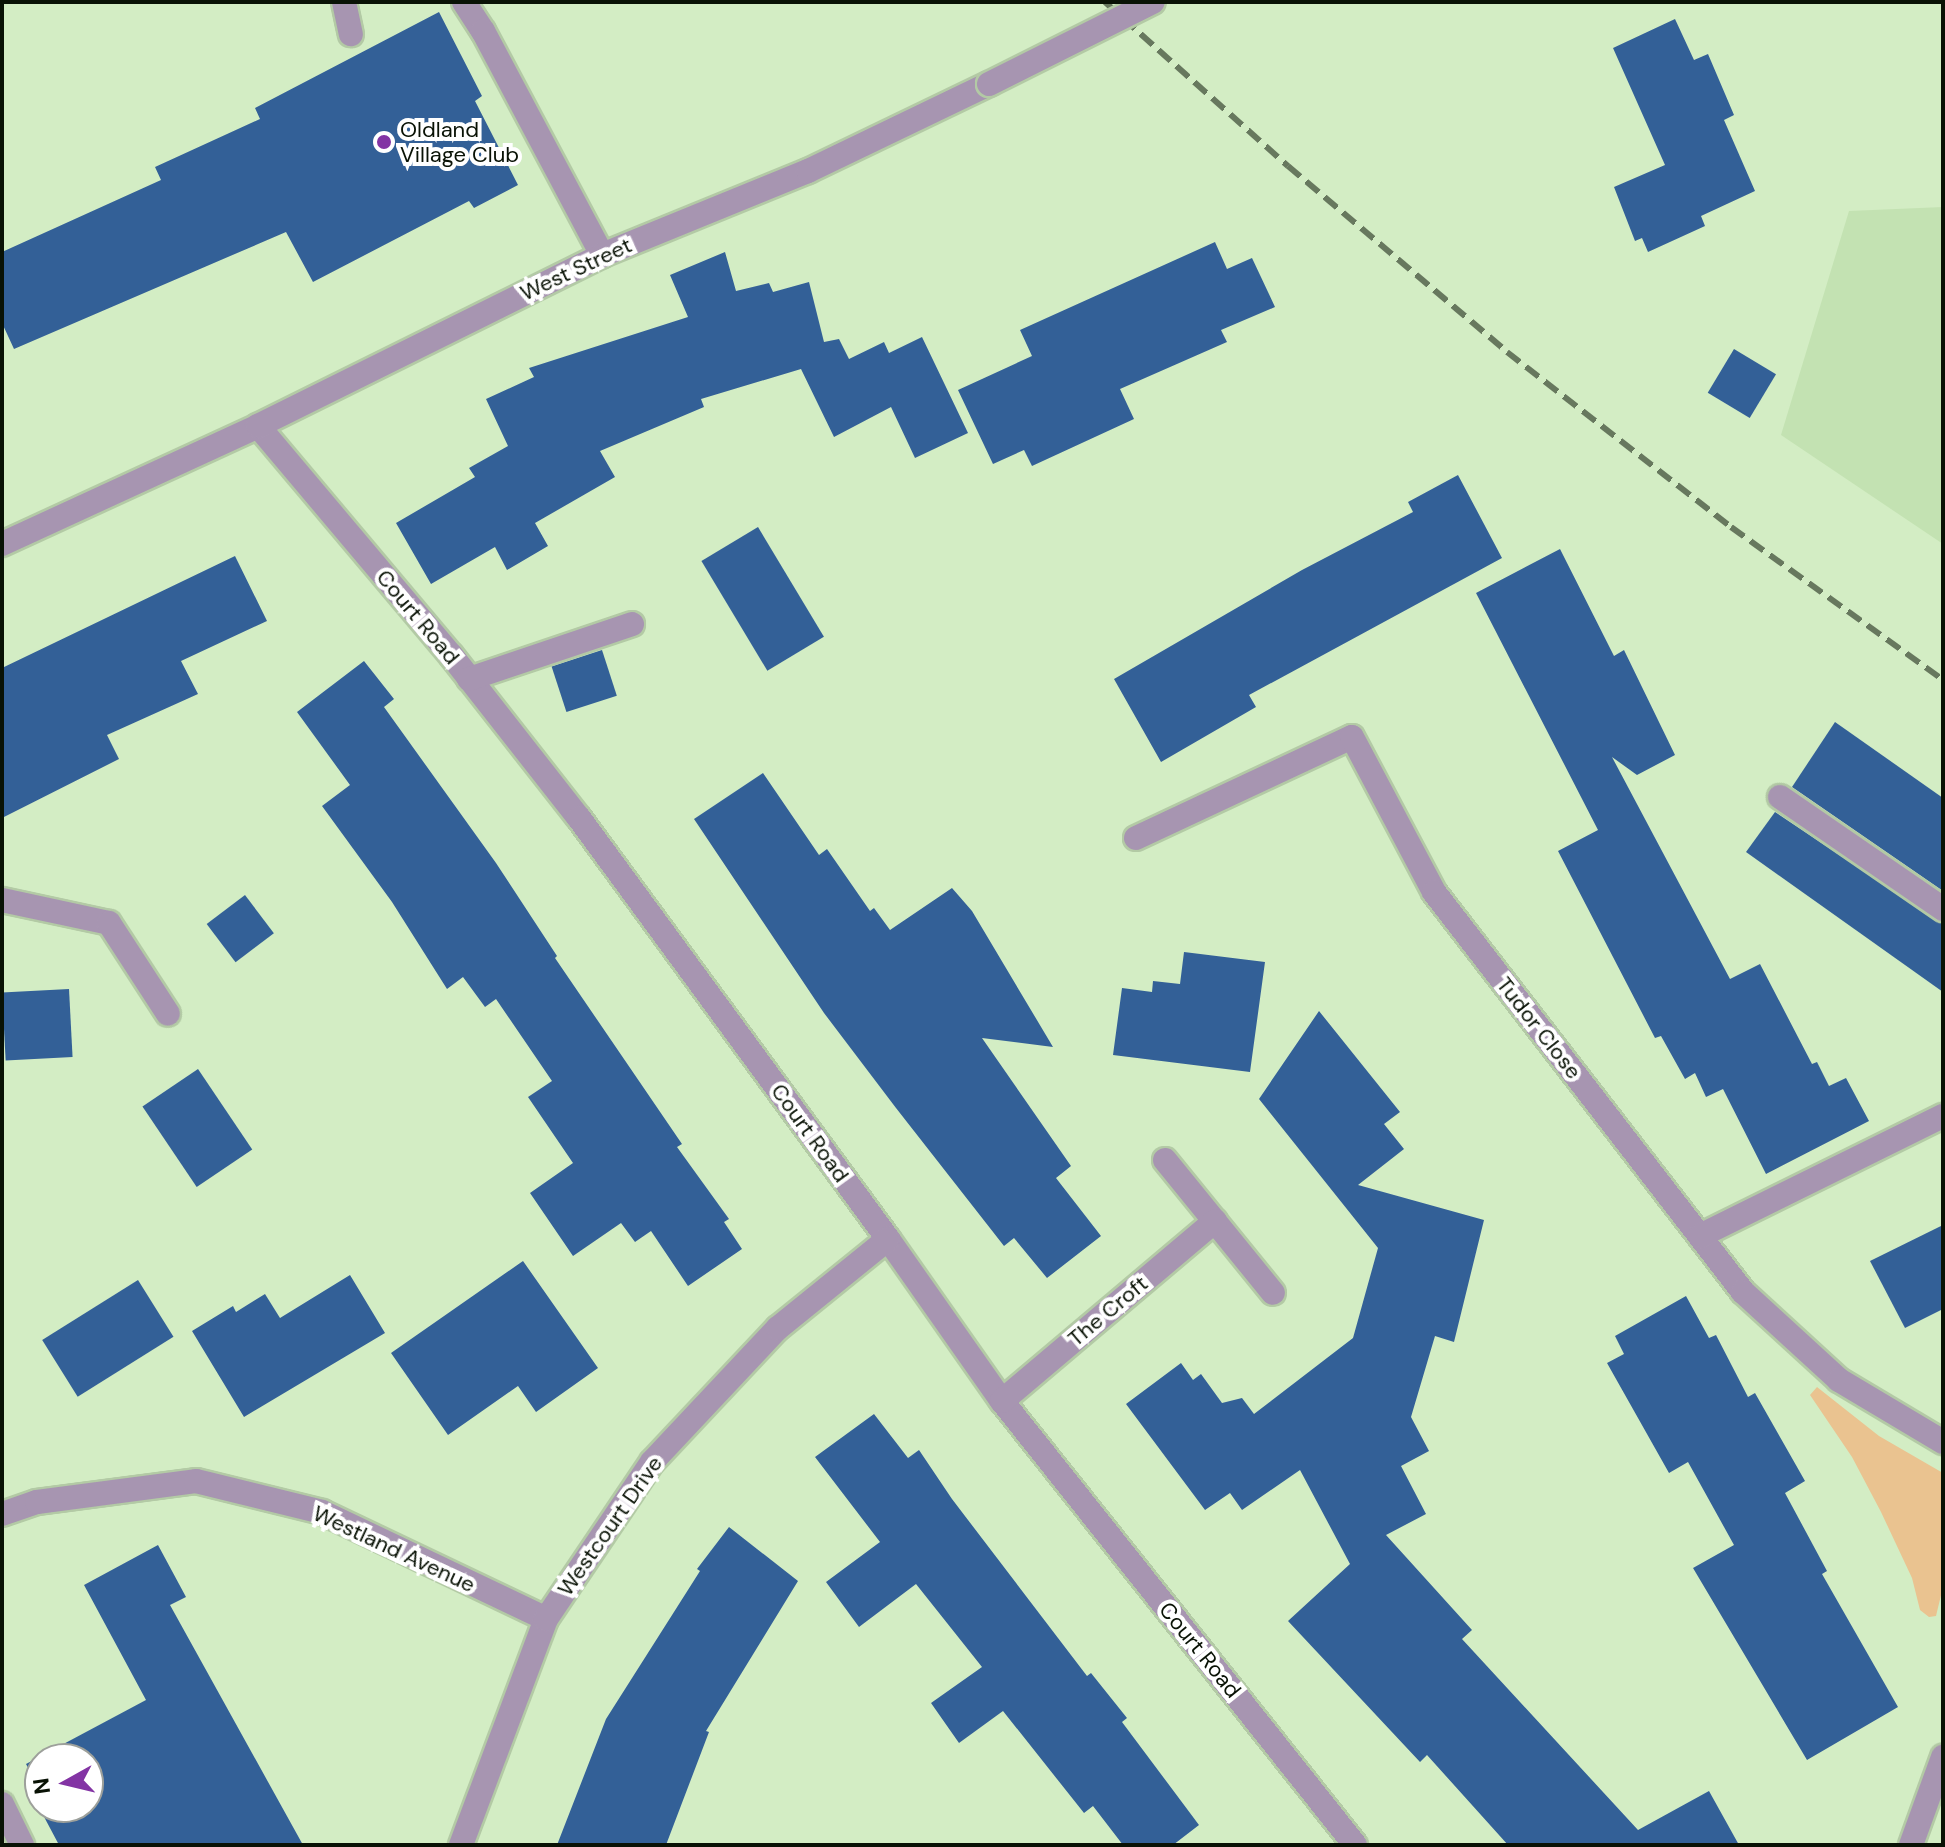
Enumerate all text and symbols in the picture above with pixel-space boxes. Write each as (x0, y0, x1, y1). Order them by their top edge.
place label: Oldland Village Club (400, 116, 519, 168)
marker: Oldland Village Club (375, 133, 393, 151)
street label: West Street (516, 232, 636, 306)
street label: Court Road (371, 564, 465, 670)
street label: Tudor Close (1491, 972, 1587, 1084)
street label: Court Road (765, 1079, 855, 1187)
street label: The Croft (1063, 1270, 1153, 1352)
street label: Westcourt Drive (552, 1451, 668, 1601)
street label: Westland Avenue (309, 1500, 479, 1598)
street label: Court Road (1153, 1597, 1247, 1703)
north arrow (24, 1743, 104, 1823)
text: N (26, 1776, 57, 1796)

